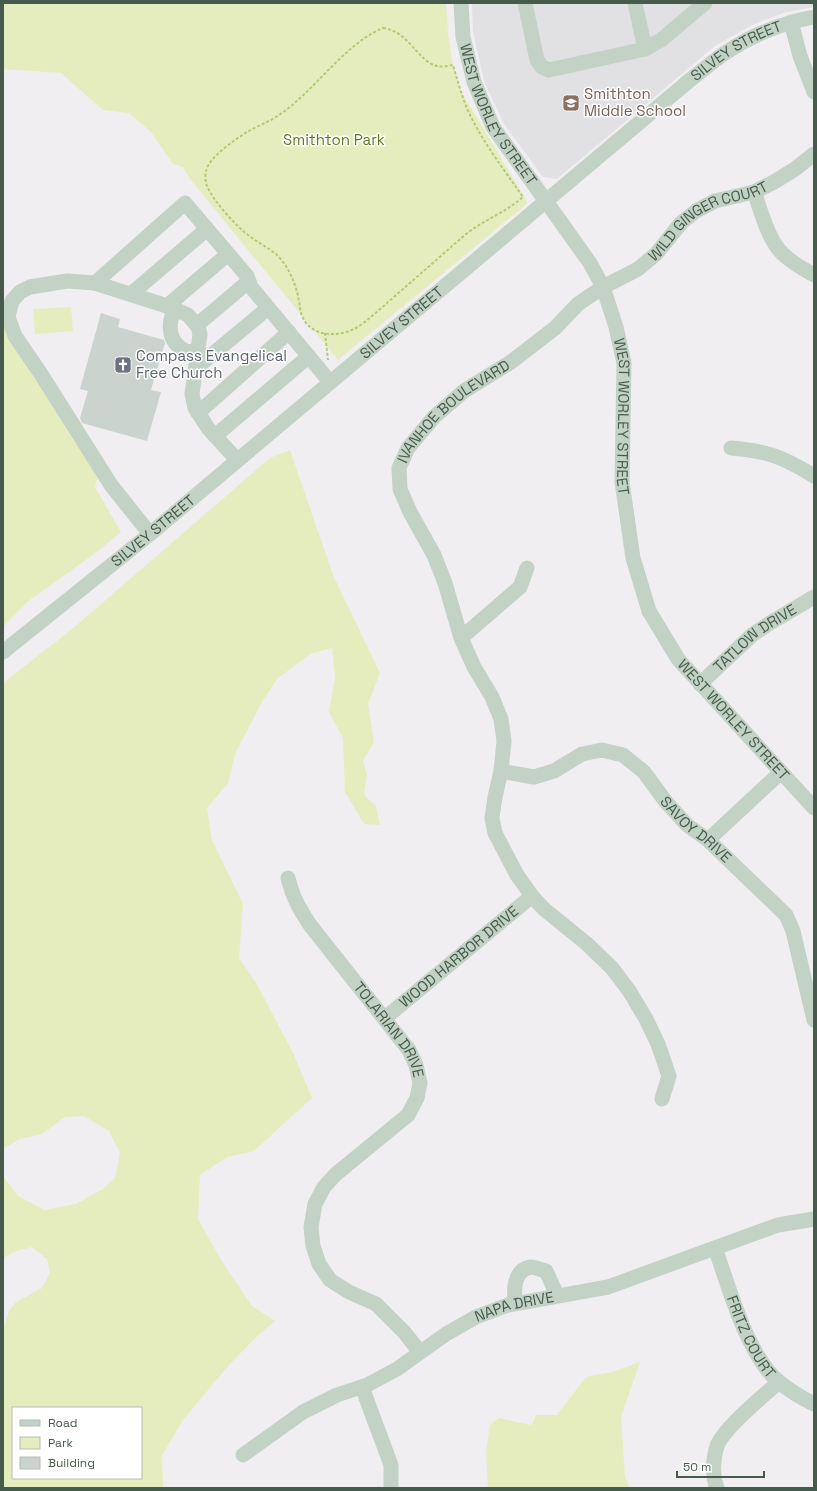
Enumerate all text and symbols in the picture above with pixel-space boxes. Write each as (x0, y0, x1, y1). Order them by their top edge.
street label: SILVEY STREET (687, 16, 784, 85)
street label: WEST WORLEY STREET (456, 42, 542, 189)
place label: Smithton Middle School (584, 84, 686, 120)
school or university icon: Smithton Middle School (561, 93, 581, 113)
park label: Smithton Park (283, 130, 385, 149)
street label: WILD GINGER COURT (644, 177, 771, 265)
street label: SILVEY STREET (355, 282, 447, 363)
street label: WEST WORLEY STREET (610, 336, 634, 496)
place label: Compass Evangelical Free Church (136, 346, 287, 382)
church icon: Compass Evangelical Free Church (113, 355, 133, 375)
street label: IVANHOE BOULEVARD (392, 355, 513, 466)
street label: SILVEY STREET (107, 490, 199, 571)
street label: TATLOW DRIVE (709, 600, 800, 676)
street label: WEST WORLEY STREET (674, 655, 794, 784)
street label: SAVOY DRIVE (656, 792, 736, 866)
street label: WOOD HARBOR DRIVE (395, 901, 522, 1011)
street label: TOLARIAN DRIVE (350, 978, 428, 1079)
street label: NAPA DRIVE (472, 1287, 555, 1326)
street label: FRITZ COURT (723, 1293, 780, 1382)
legend (12, 1407, 142, 1479)
text: Road (48, 1415, 77, 1431)
text: Park (48, 1435, 73, 1451)
scale bar (677, 1453, 764, 1479)
text: Building (48, 1455, 95, 1471)
text: 50 m (683, 1459, 711, 1475)

